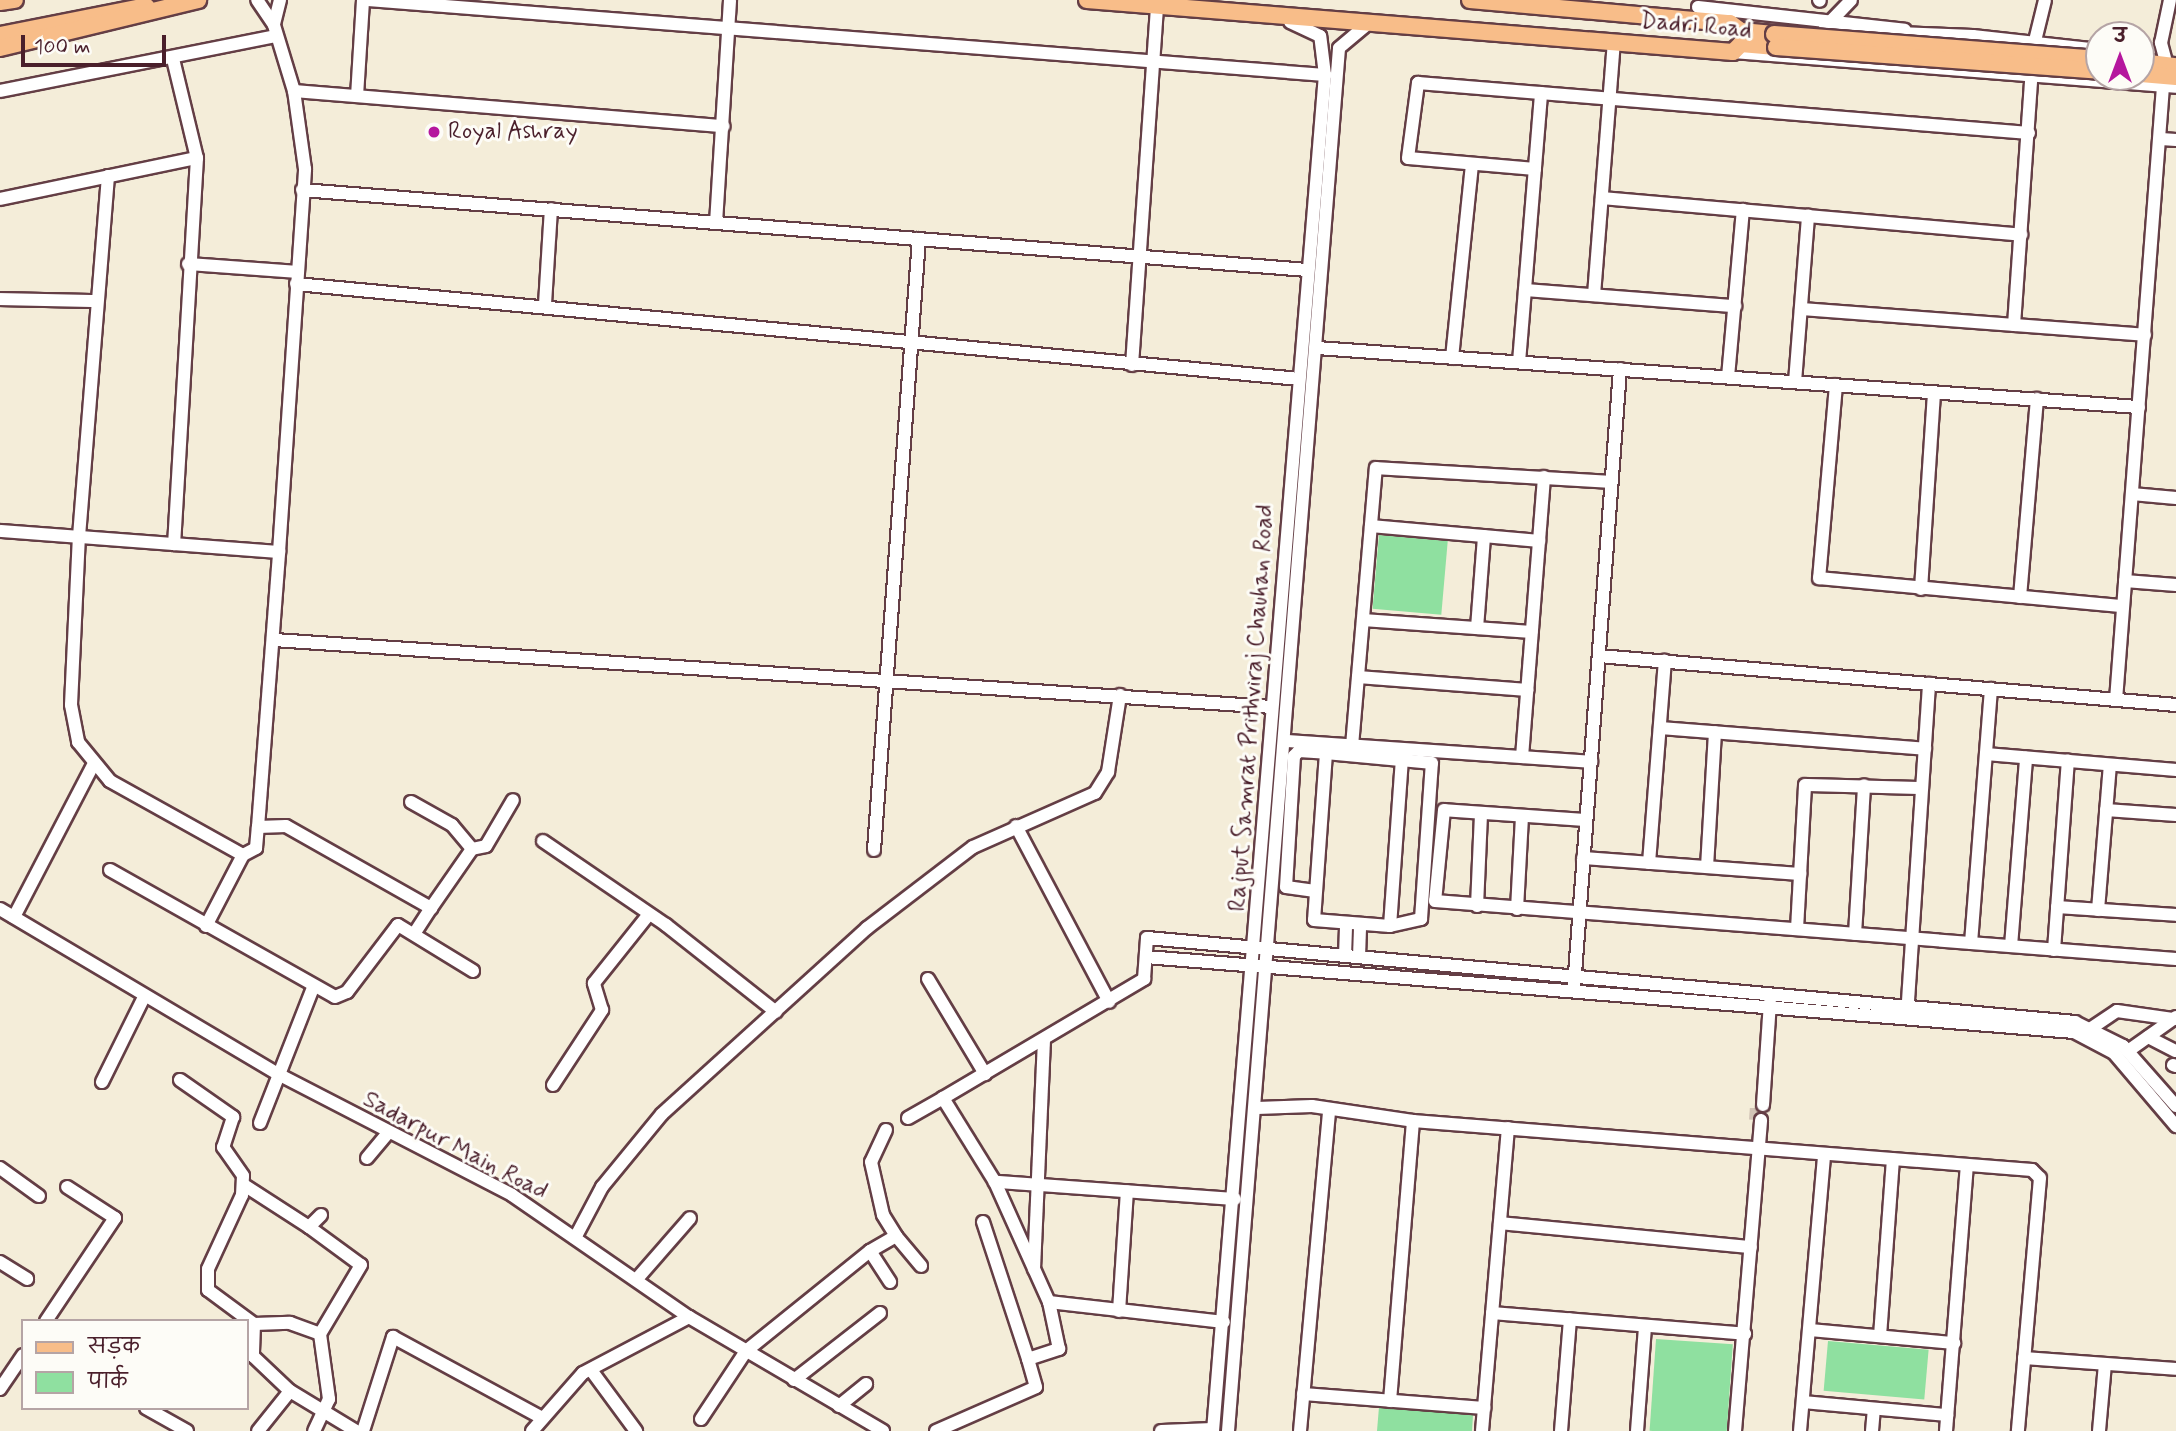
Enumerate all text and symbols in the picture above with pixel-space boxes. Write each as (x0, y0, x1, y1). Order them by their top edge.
street label: Dadri Road (1639, 7, 1753, 45)
scale bar (24, 21, 170, 65)
north arrow (2085, 21, 2155, 91)
text: उ (2114, 24, 2126, 49)
text: 100 m (34, 33, 90, 61)
place label: Royal Ashray (448, 118, 578, 146)
marker: Royal Ashray (426, 124, 442, 140)
street label: Rajput Samrat Prithviraj Chauhan Road (1223, 504, 1281, 912)
street label: Sadarpur Main Road (357, 1085, 553, 1207)
legend (21, 1319, 248, 1410)
text: सड़क (88, 1333, 140, 1361)
text: पार्क (88, 1368, 128, 1396)

